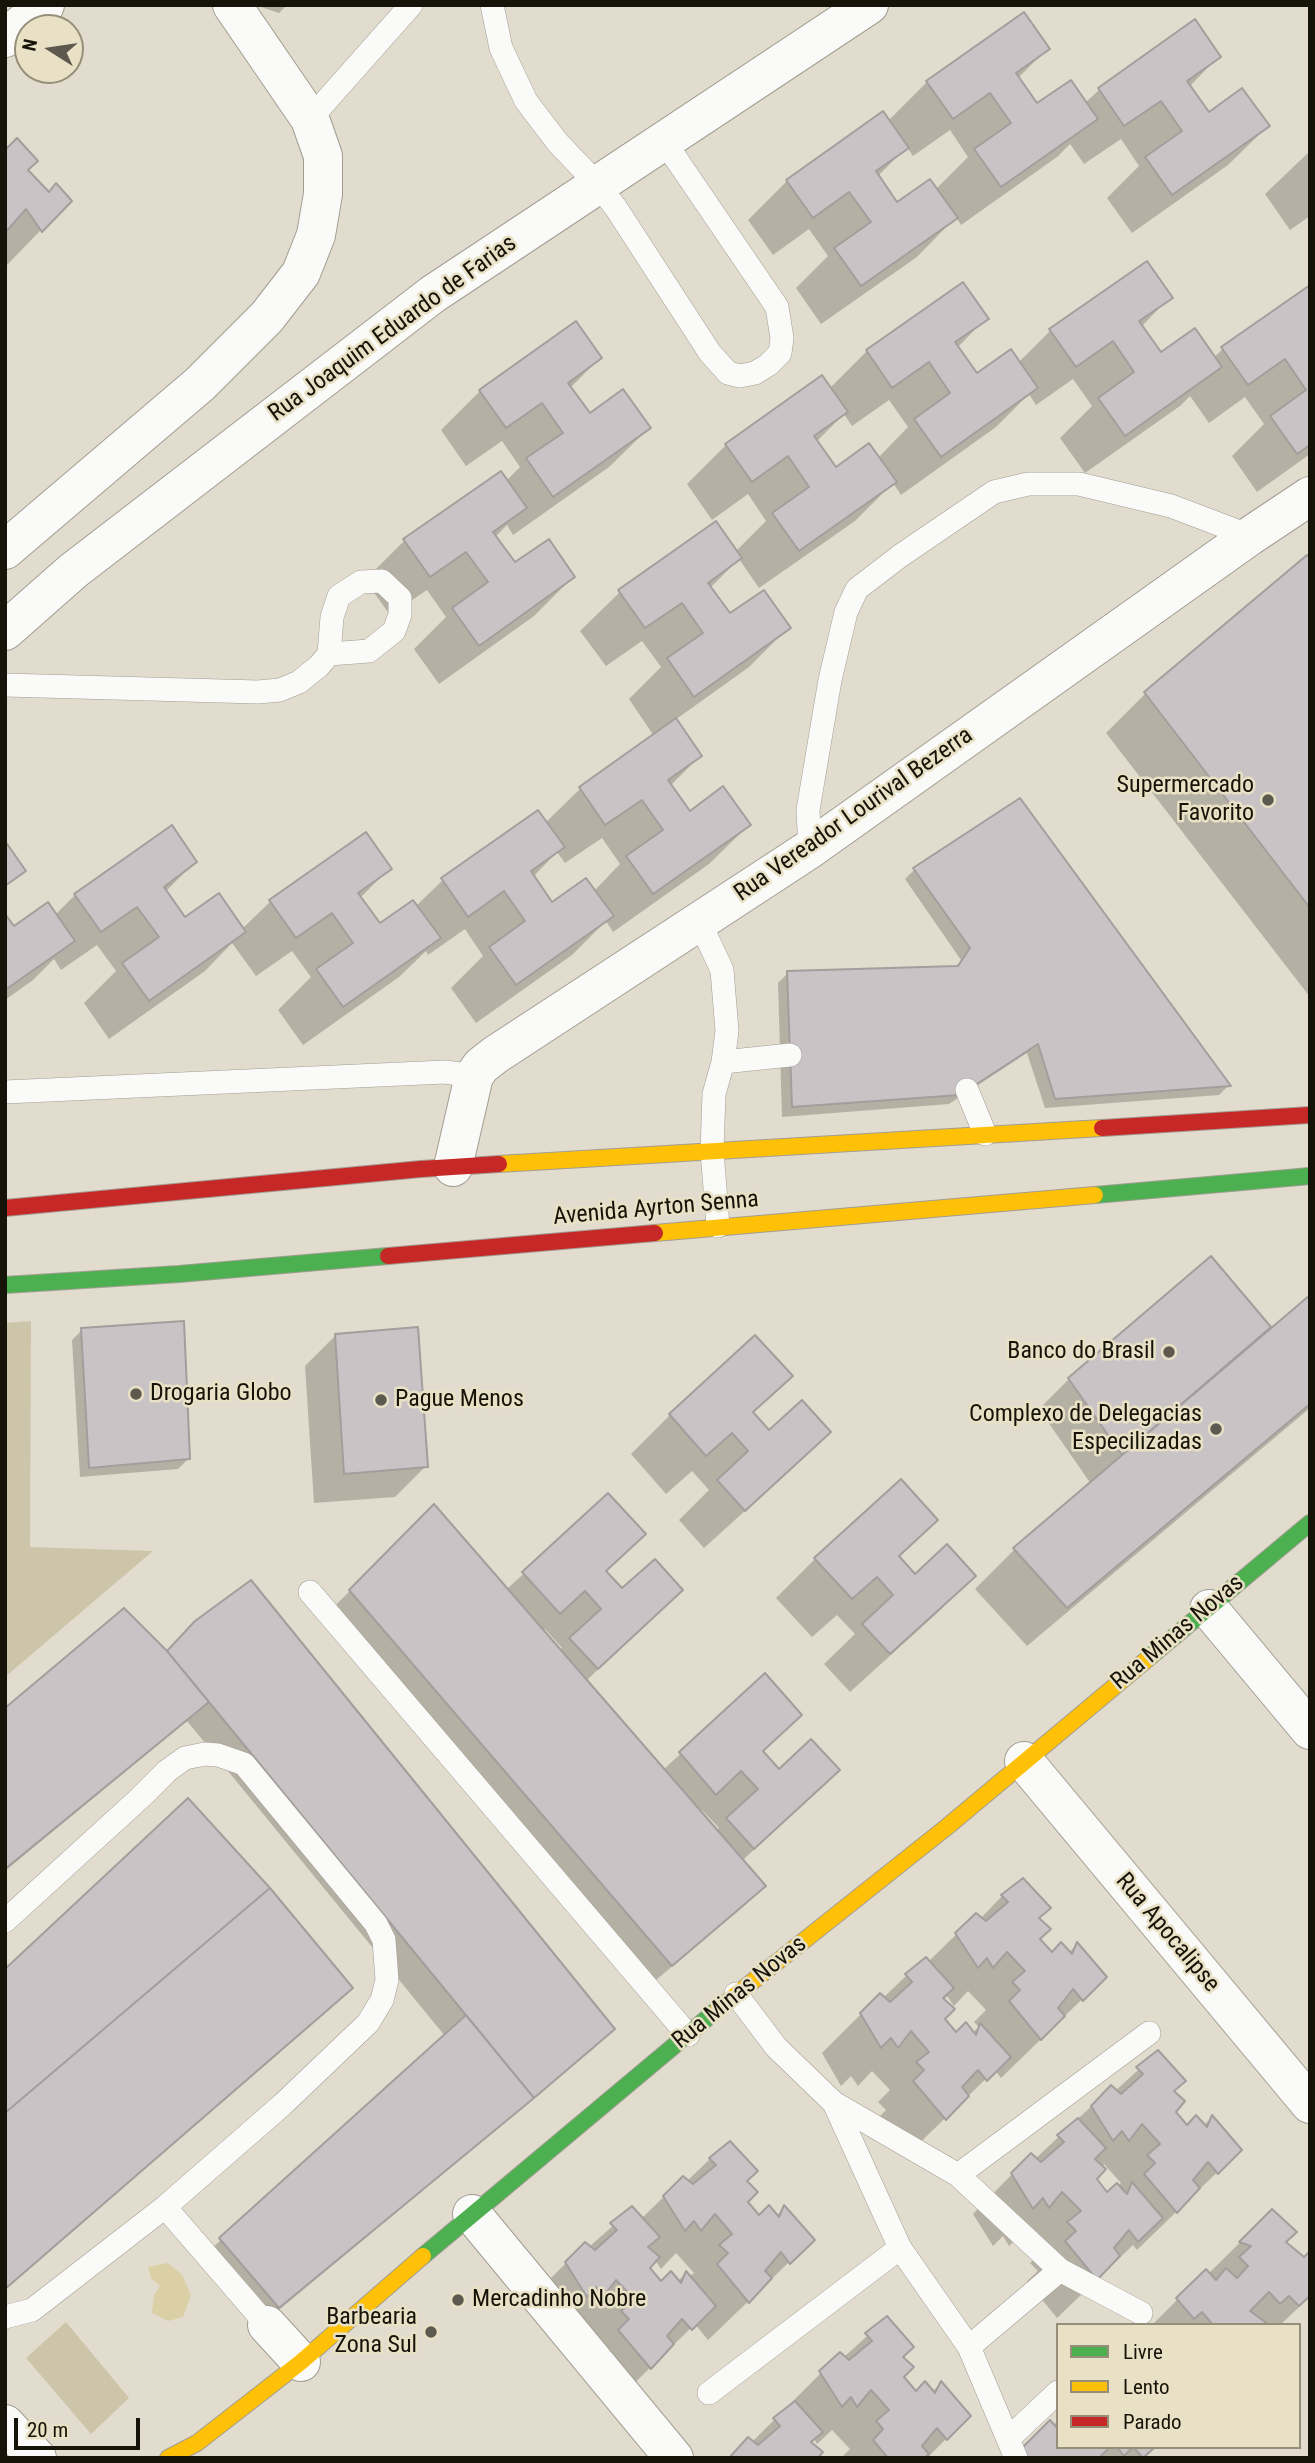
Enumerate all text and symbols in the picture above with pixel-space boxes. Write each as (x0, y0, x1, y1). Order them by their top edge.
north arrow (14, 14, 84, 84)
text: N (17, 37, 42, 53)
street label: Rua Joaquim Eduardo de Farias (264, 229, 522, 429)
street label: Rua Vereador Lourival Bezerra (729, 722, 979, 908)
place label: Supermercado Favorito (1117, 772, 1254, 828)
marker: Supermercado Favorito (1260, 792, 1276, 808)
street label: Avenida Ayrton Senna (552, 1186, 760, 1232)
place label: Banco do Brasil (1007, 1338, 1155, 1366)
marker: Banco do Brasil (1161, 1344, 1177, 1360)
place label: Drogaria Globo (150, 1380, 292, 1408)
marker: Drogaria Globo (128, 1386, 144, 1402)
place label: Pague Menos (395, 1386, 524, 1414)
marker: Pague Menos (373, 1392, 389, 1408)
place label: Complexo de Delegacias Especilizadas (969, 1401, 1202, 1457)
marker: Complexo de Delegacias Especilizadas (1208, 1421, 1224, 1437)
street label: Rua Minas Novas (1106, 1569, 1250, 1697)
street label: Rua Apocalipse (1109, 1868, 1225, 1998)
street label: Rua Minas Novas (667, 1930, 813, 2056)
place label: Mercadinho Nobre (472, 2286, 646, 2314)
marker: Mercadinho Nobre (450, 2292, 466, 2308)
place label: Barbearia Zona Sul (326, 2304, 417, 2360)
legend (1056, 2323, 1301, 2449)
marker: Barbearia Zona Sul (423, 2324, 439, 2340)
text: Livre (1123, 2340, 1163, 2364)
text: Lento (1123, 2375, 1170, 2399)
scale bar (18, 2404, 144, 2448)
text: Parado (1123, 2410, 1182, 2434)
text: 20 m (27, 2418, 68, 2442)

